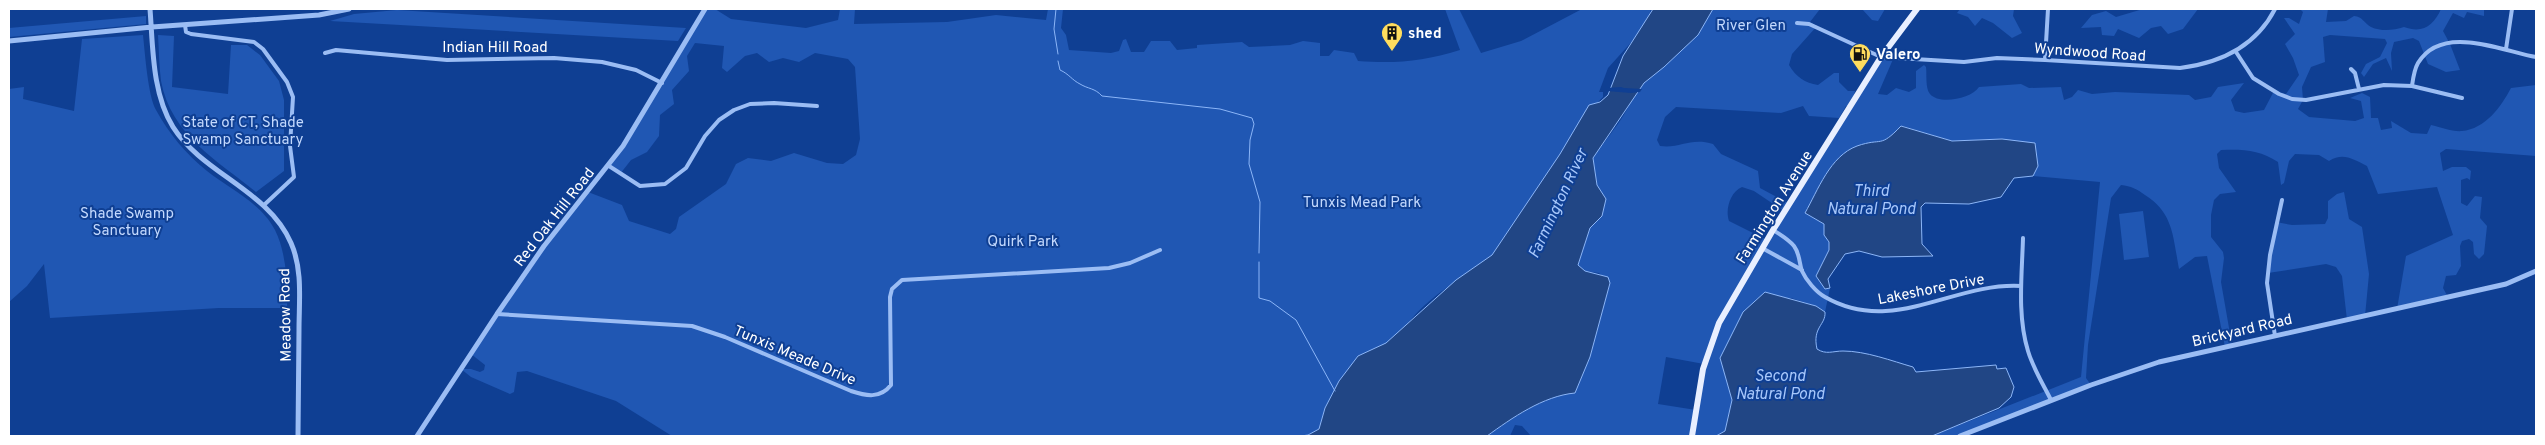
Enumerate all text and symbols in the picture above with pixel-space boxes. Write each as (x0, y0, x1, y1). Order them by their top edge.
park label: River Glen (1716, 17, 1786, 36)
building icon: shed (1380, 21, 1404, 52)
place label: shed (1408, 25, 1442, 44)
street label: Indian Hill Road (442, 39, 548, 58)
street label: Wyndwood Road (2033, 40, 2146, 67)
fuel station icon: Valero (1848, 42, 1872, 73)
place label: Valero (1876, 46, 1921, 65)
park label: State of CT, Shade Swamp Sanctuary (182, 114, 304, 150)
water label: Farmington River (1525, 144, 1594, 262)
street label: Farmington Avenue (1733, 148, 1818, 268)
street label: Red Oak Hill Road (511, 165, 600, 271)
water label: Third Natural Pond (1827, 182, 1917, 220)
park label: Tunxis Mead Park (1303, 194, 1421, 213)
park label: Shade Swamp Sanctuary (80, 205, 174, 241)
park label: Quirk Park (987, 233, 1059, 252)
street label: Meadow Road (276, 268, 297, 362)
street label: Lakeshore Drive (1876, 271, 1986, 310)
street label: Brickyard Road (2190, 311, 2294, 352)
street label: Tunxis Meade Drive (730, 322, 859, 391)
water label: Second Natural Pond (1736, 367, 1826, 405)

